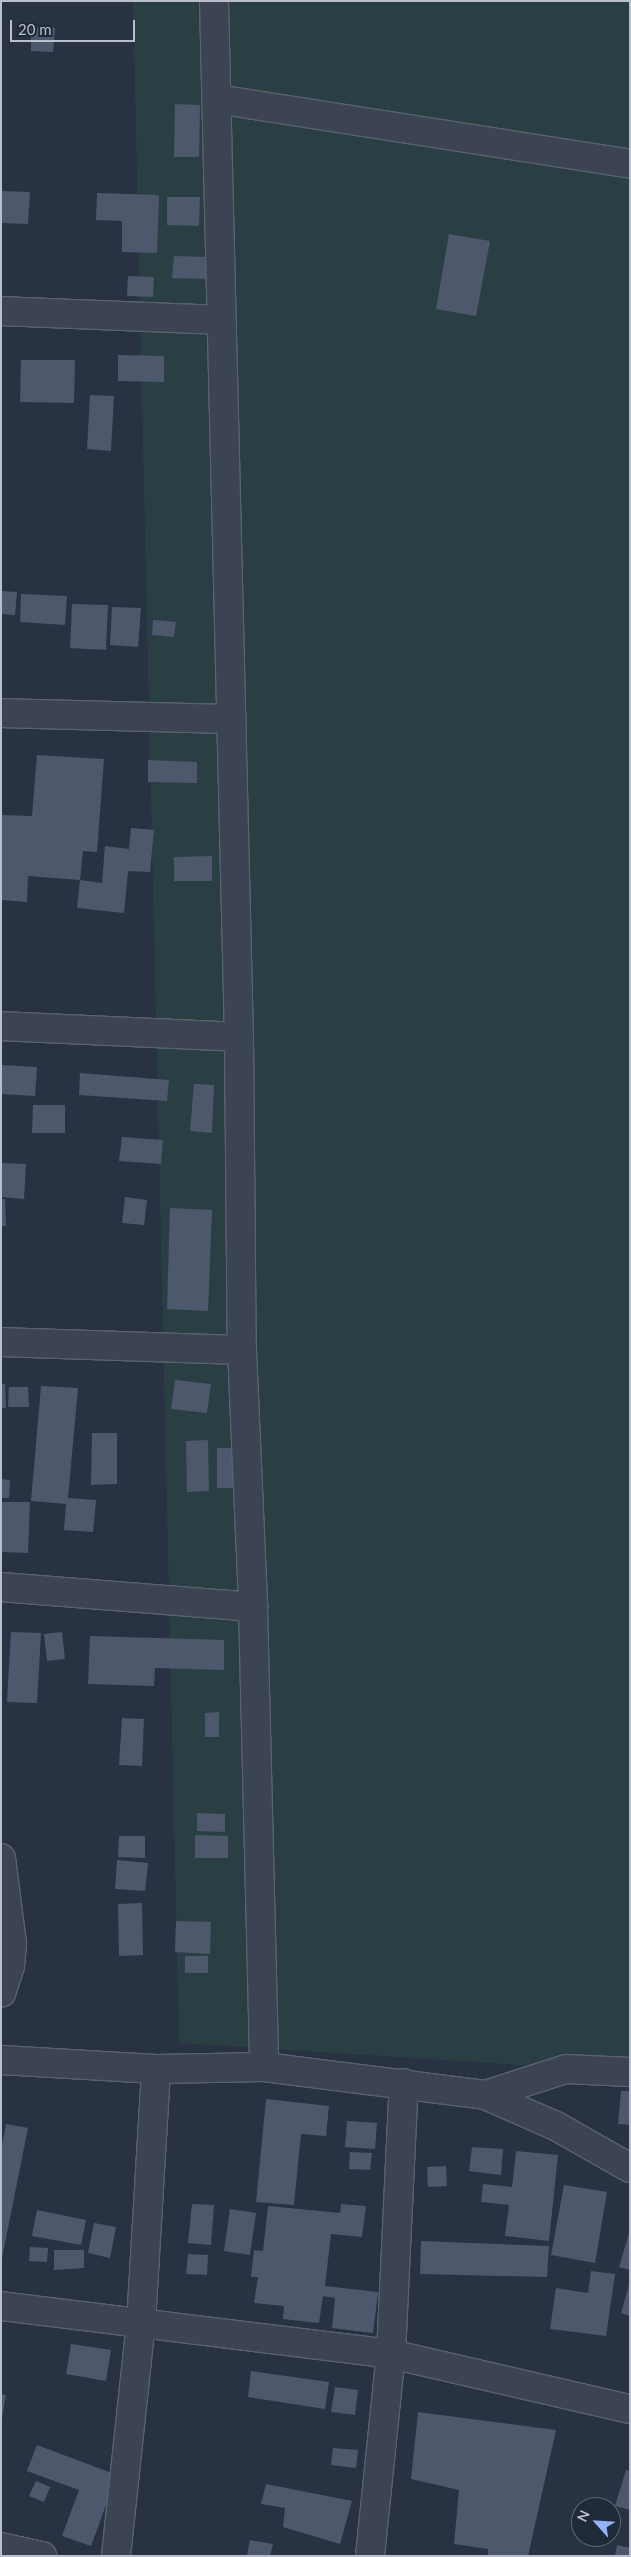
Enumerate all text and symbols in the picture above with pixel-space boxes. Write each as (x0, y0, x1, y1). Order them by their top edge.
scale bar (12, 10, 138, 42)
text: 20 m (18, 20, 52, 38)
north arrow (571, 2497, 621, 2547)
text: N (573, 2507, 593, 2524)

